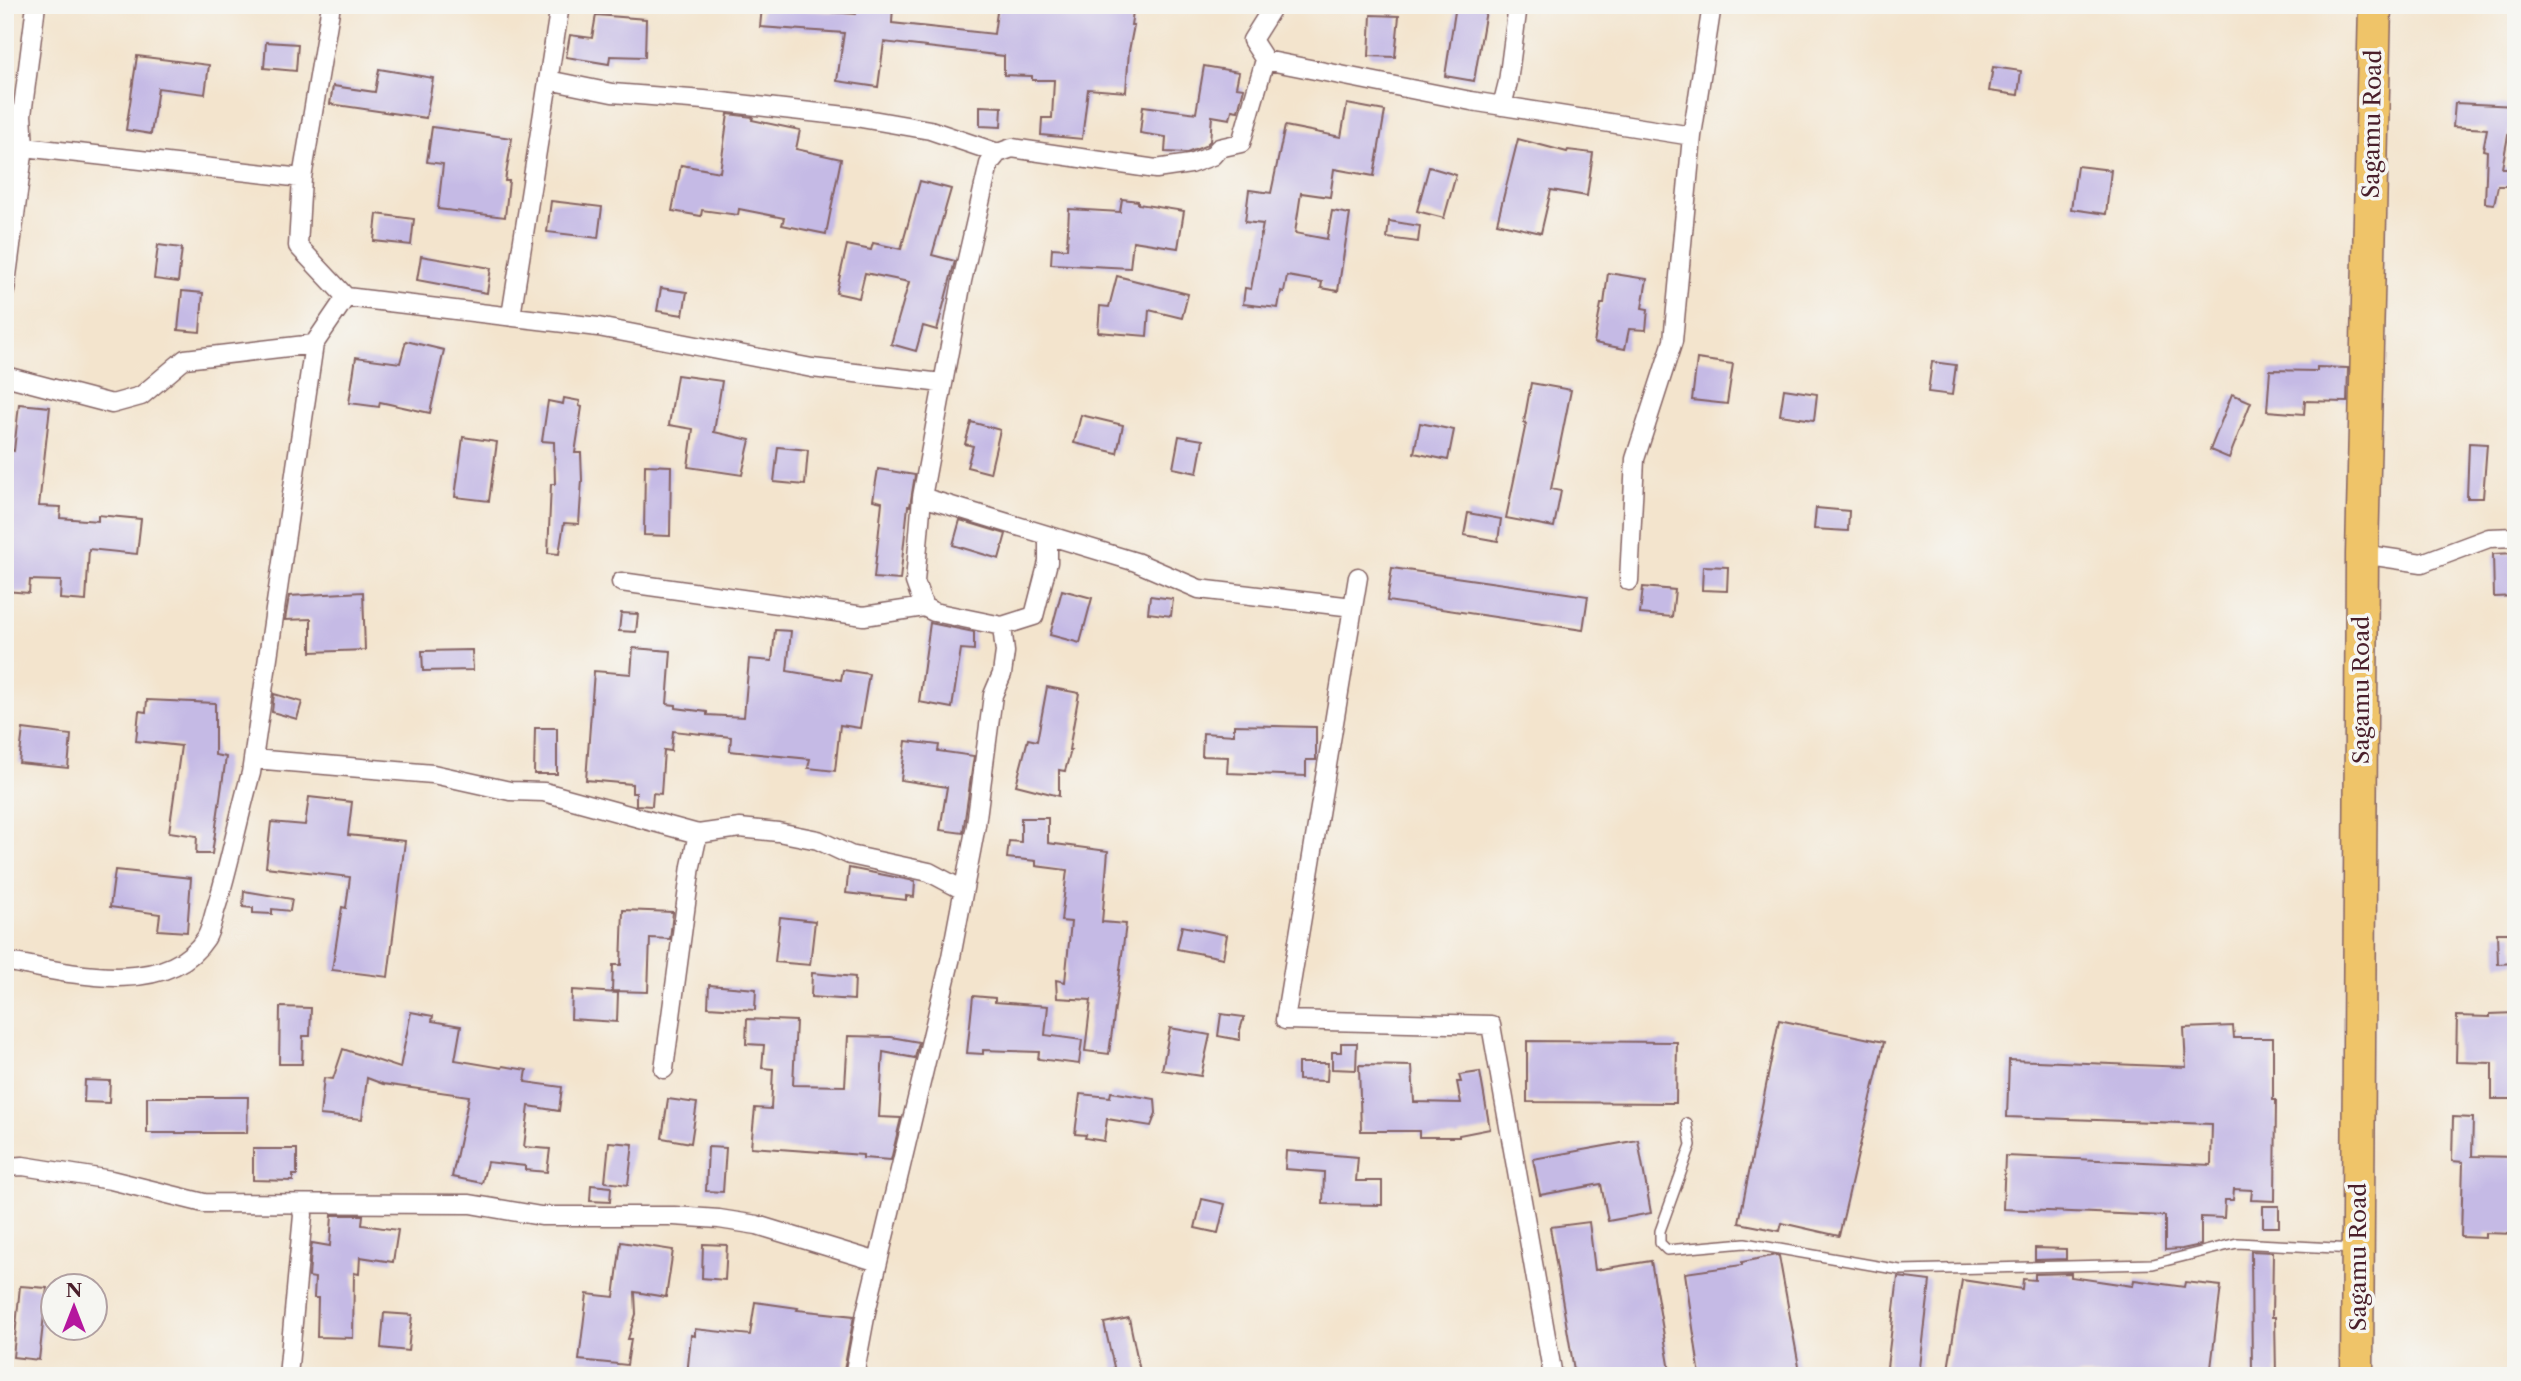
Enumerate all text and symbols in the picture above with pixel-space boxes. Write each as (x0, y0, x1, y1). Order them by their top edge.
street label: Sagamu Road (2357, 49, 2387, 199)
street label: Sagamu Road (2347, 616, 2375, 764)
street label: Sagamu Road (2344, 1183, 2372, 1331)
north arrow (38, 1272, 108, 1342)
text: N (66, 1279, 82, 1302)

